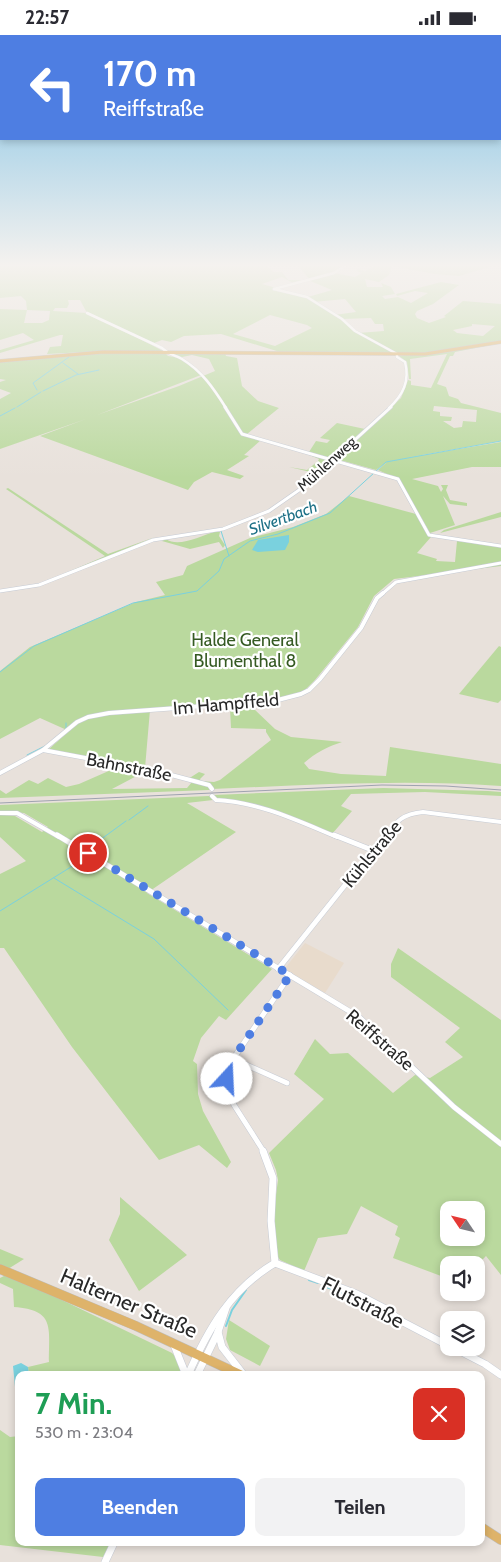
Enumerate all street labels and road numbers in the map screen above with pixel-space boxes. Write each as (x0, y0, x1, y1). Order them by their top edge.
street label: Mühlenweg (294, 432, 361, 495)
street label: Im Hampffeld (172, 688, 280, 720)
street label: Bahnstraße (84, 748, 174, 786)
street label: Kühlstraße (338, 816, 406, 892)
street label: Reiffstraße (342, 1005, 418, 1075)
street label: Halterner Straße (57, 1263, 201, 1343)
street label: Flutstraße (318, 1271, 409, 1333)

